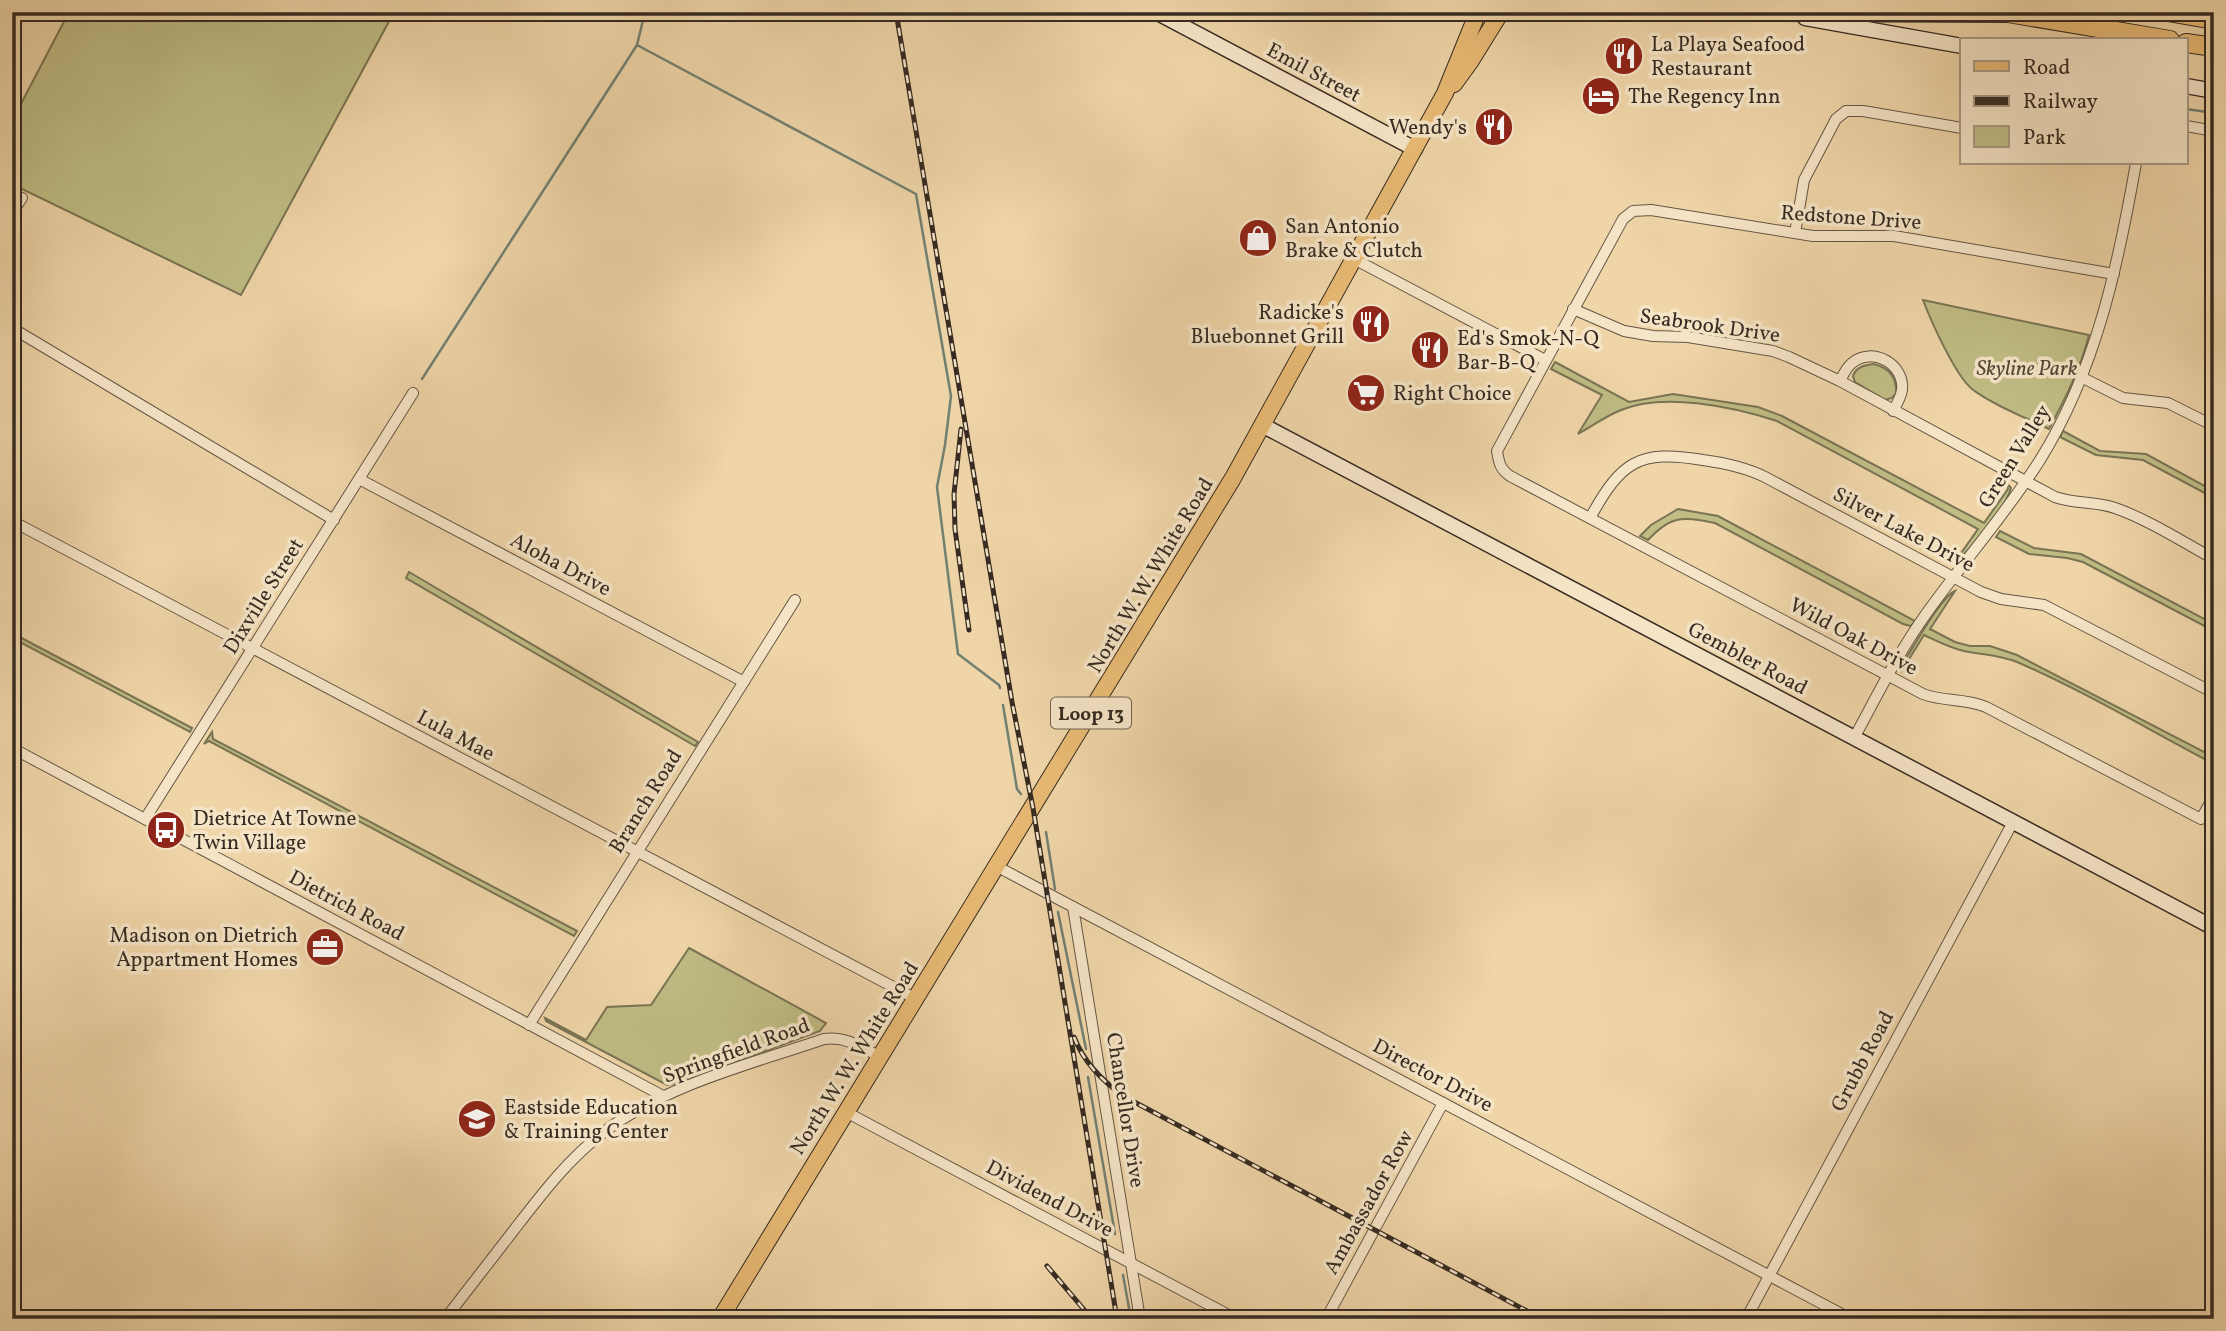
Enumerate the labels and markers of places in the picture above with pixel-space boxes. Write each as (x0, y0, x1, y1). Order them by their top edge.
place label: La Playa Seafood Restaurant (1651, 31, 1805, 84)
restaurant icon: La Playa Seafood Restaurant (1603, 35, 1645, 77)
hotel icon: The Regency Inn (1580, 75, 1622, 117)
place label: The Regency Inn (1628, 83, 1780, 112)
restaurant icon: Wendy's (1473, 106, 1515, 148)
place label: Wendy's (1389, 114, 1467, 143)
place label: San Antonio Brake & Clutch (1285, 213, 1423, 266)
shop icon: San Antonio Brake & Clutch (1237, 217, 1279, 259)
place label: Radicke's Bluebonnet Grill (1191, 299, 1344, 352)
restaurant icon: Radicke's Bluebonnet Grill (1350, 303, 1392, 345)
place label: Ed's Smok-N-Q Bar-B-Q (1457, 325, 1601, 378)
restaurant icon: Ed's Smok-N-Q Bar-B-Q (1409, 329, 1451, 371)
supermarket icon: Right Choice (1345, 372, 1387, 414)
place label: Right Choice (1393, 380, 1512, 409)
place label: Dietrice At Towne Twin Village (193, 805, 357, 858)
bus stop icon: Dietrice At Towne Twin Village (145, 809, 187, 851)
place label: Madison on Dietrich Appartment Homes (110, 922, 298, 975)
office icon: Madison on Dietrich Appartment Homes (304, 926, 346, 968)
place label: Eastside Education & Training Center (504, 1094, 678, 1147)
school or university icon: Eastside Education & Training Center (456, 1098, 498, 1140)

